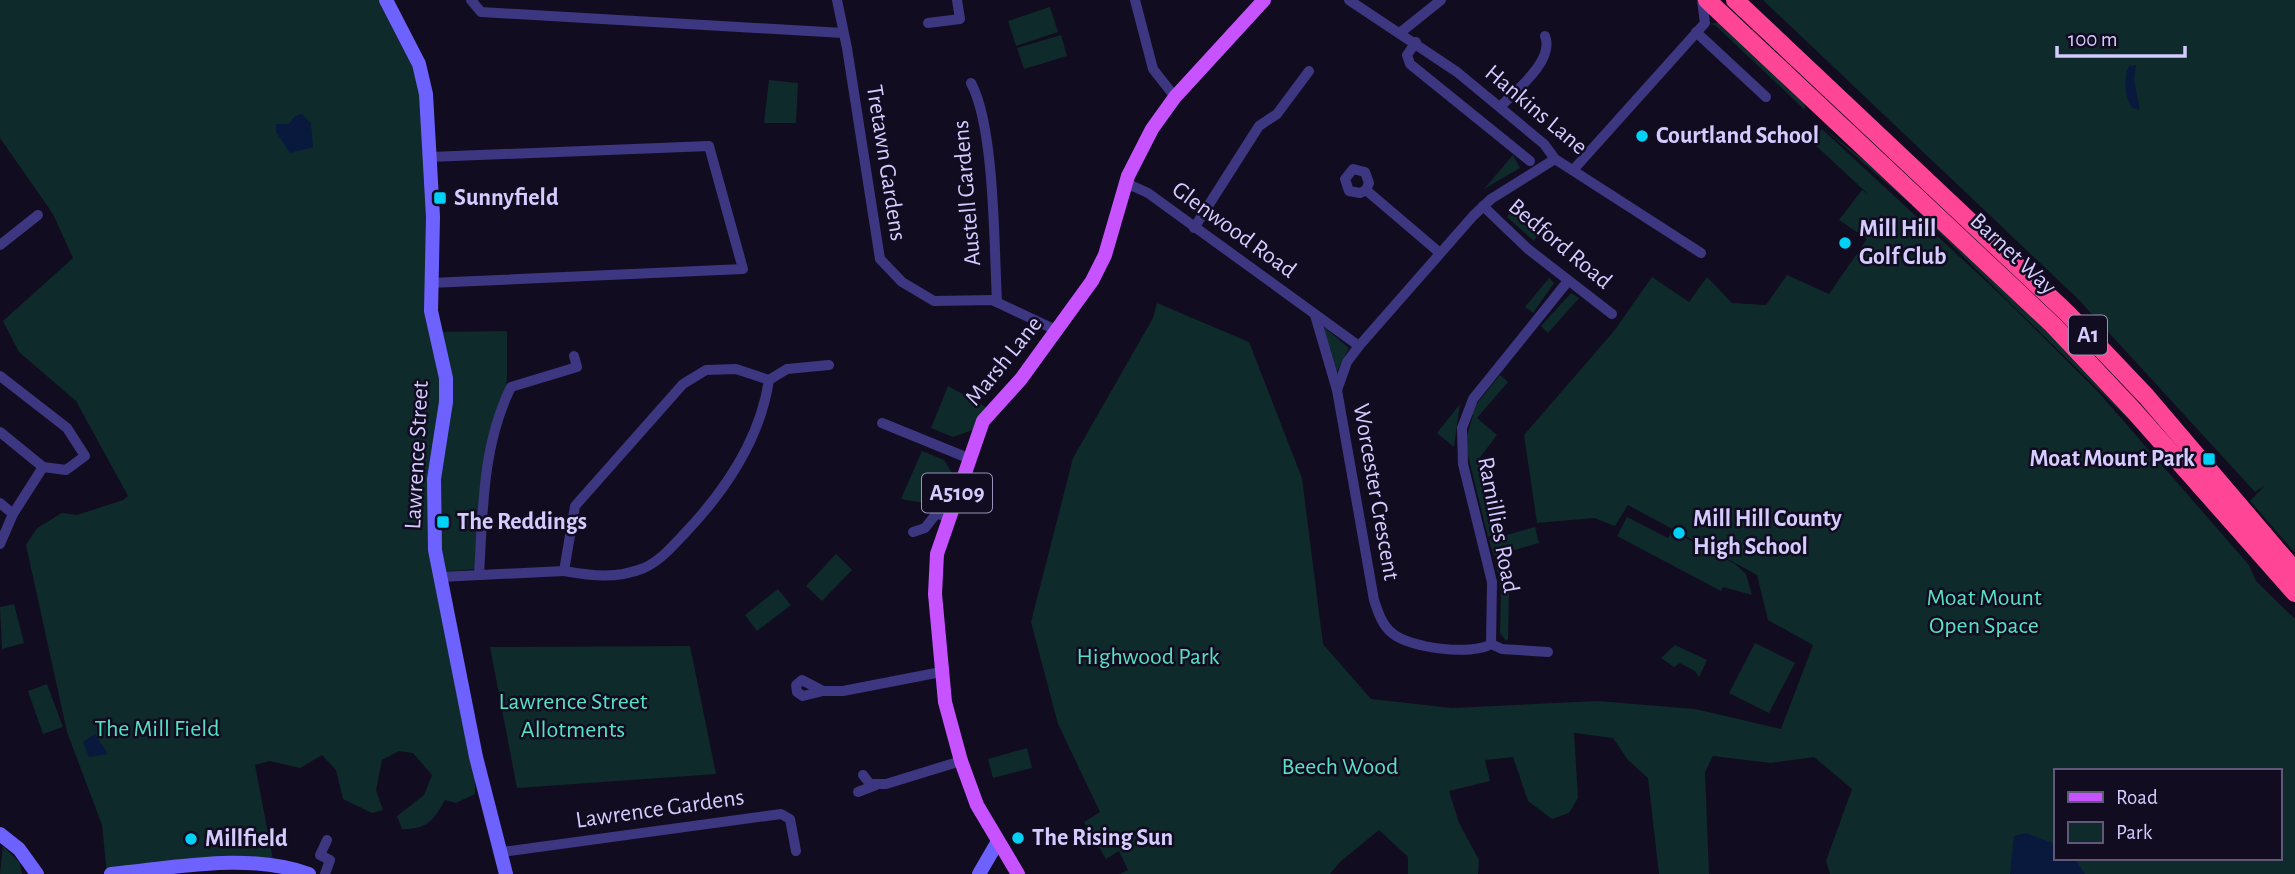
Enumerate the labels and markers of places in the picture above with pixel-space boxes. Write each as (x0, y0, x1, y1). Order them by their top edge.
place label: Courtland School (1656, 124, 1819, 148)
marker: Courtland School (1634, 128, 1650, 144)
place label: Sunnyfield (454, 186, 559, 210)
marker: Sunnyfield (432, 190, 448, 206)
place label: Mill Hill Golf Club (1859, 217, 1947, 269)
marker: Mill Hill Golf Club (1837, 235, 1853, 251)
place label: Moat Mount Park (2030, 447, 2195, 471)
marker: Moat Mount Park (2201, 451, 2217, 467)
place label: Mill Hill County High School (1693, 507, 1842, 559)
place label: The Reddings (457, 510, 587, 534)
marker: The Reddings (435, 514, 451, 530)
marker: Mill Hill County High School (1671, 525, 1687, 541)
place label: The Rising Sun (1032, 826, 1173, 850)
place label: Millfield (205, 827, 288, 851)
marker: The Rising Sun (1010, 830, 1026, 846)
marker: Millfield (183, 831, 199, 847)

